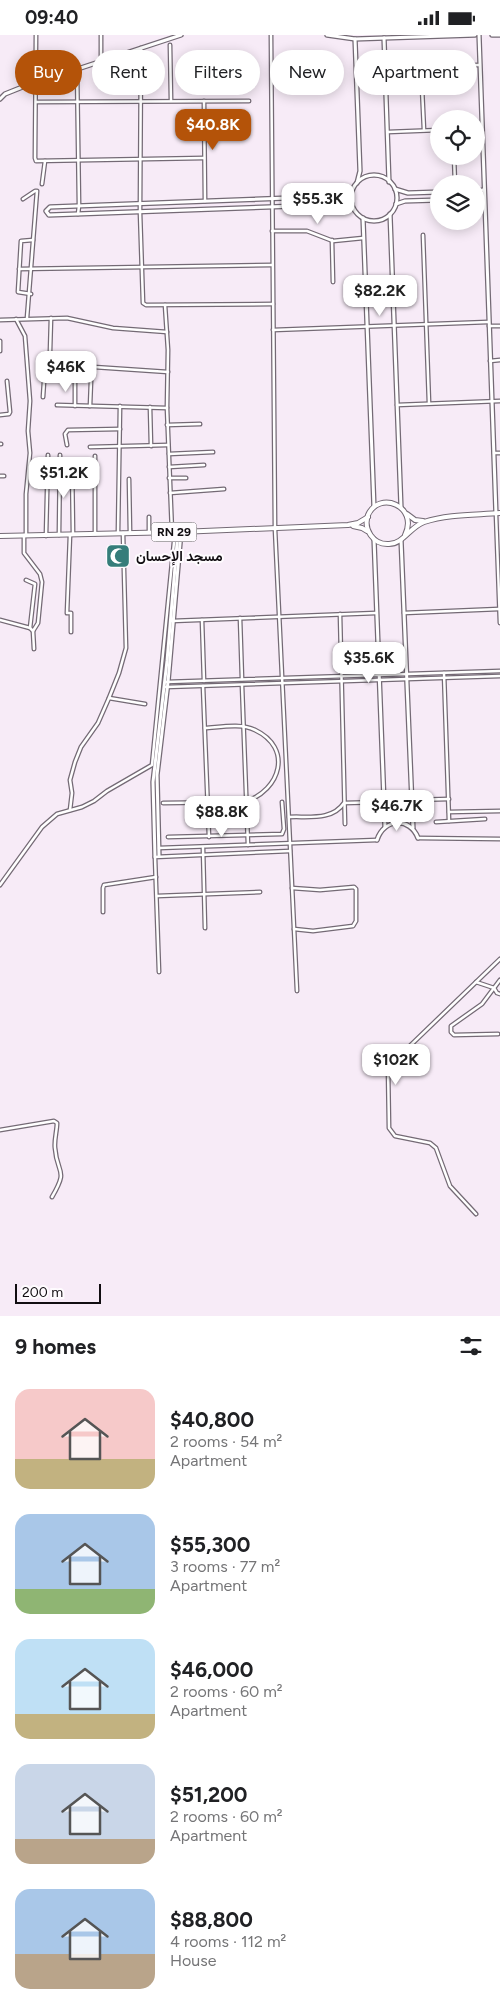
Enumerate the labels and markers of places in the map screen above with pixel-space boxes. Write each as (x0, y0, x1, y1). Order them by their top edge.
pin: $40.8K (172, 109, 254, 151)
pin: $55.3K (277, 183, 359, 225)
pin: $82.2K (339, 275, 421, 317)
pin: $46K (36, 351, 96, 393)
pin: $51.2K (23, 457, 105, 499)
mosque icon: مسجد الإحسان (105, 543, 131, 569)
place label: مسجد الإحسان (136, 548, 223, 566)
pin: $35.6K (328, 641, 410, 684)
pin: $46.7K (356, 789, 438, 832)
pin: $88.8K (181, 795, 263, 838)
pin: $102K (361, 1043, 431, 1086)

